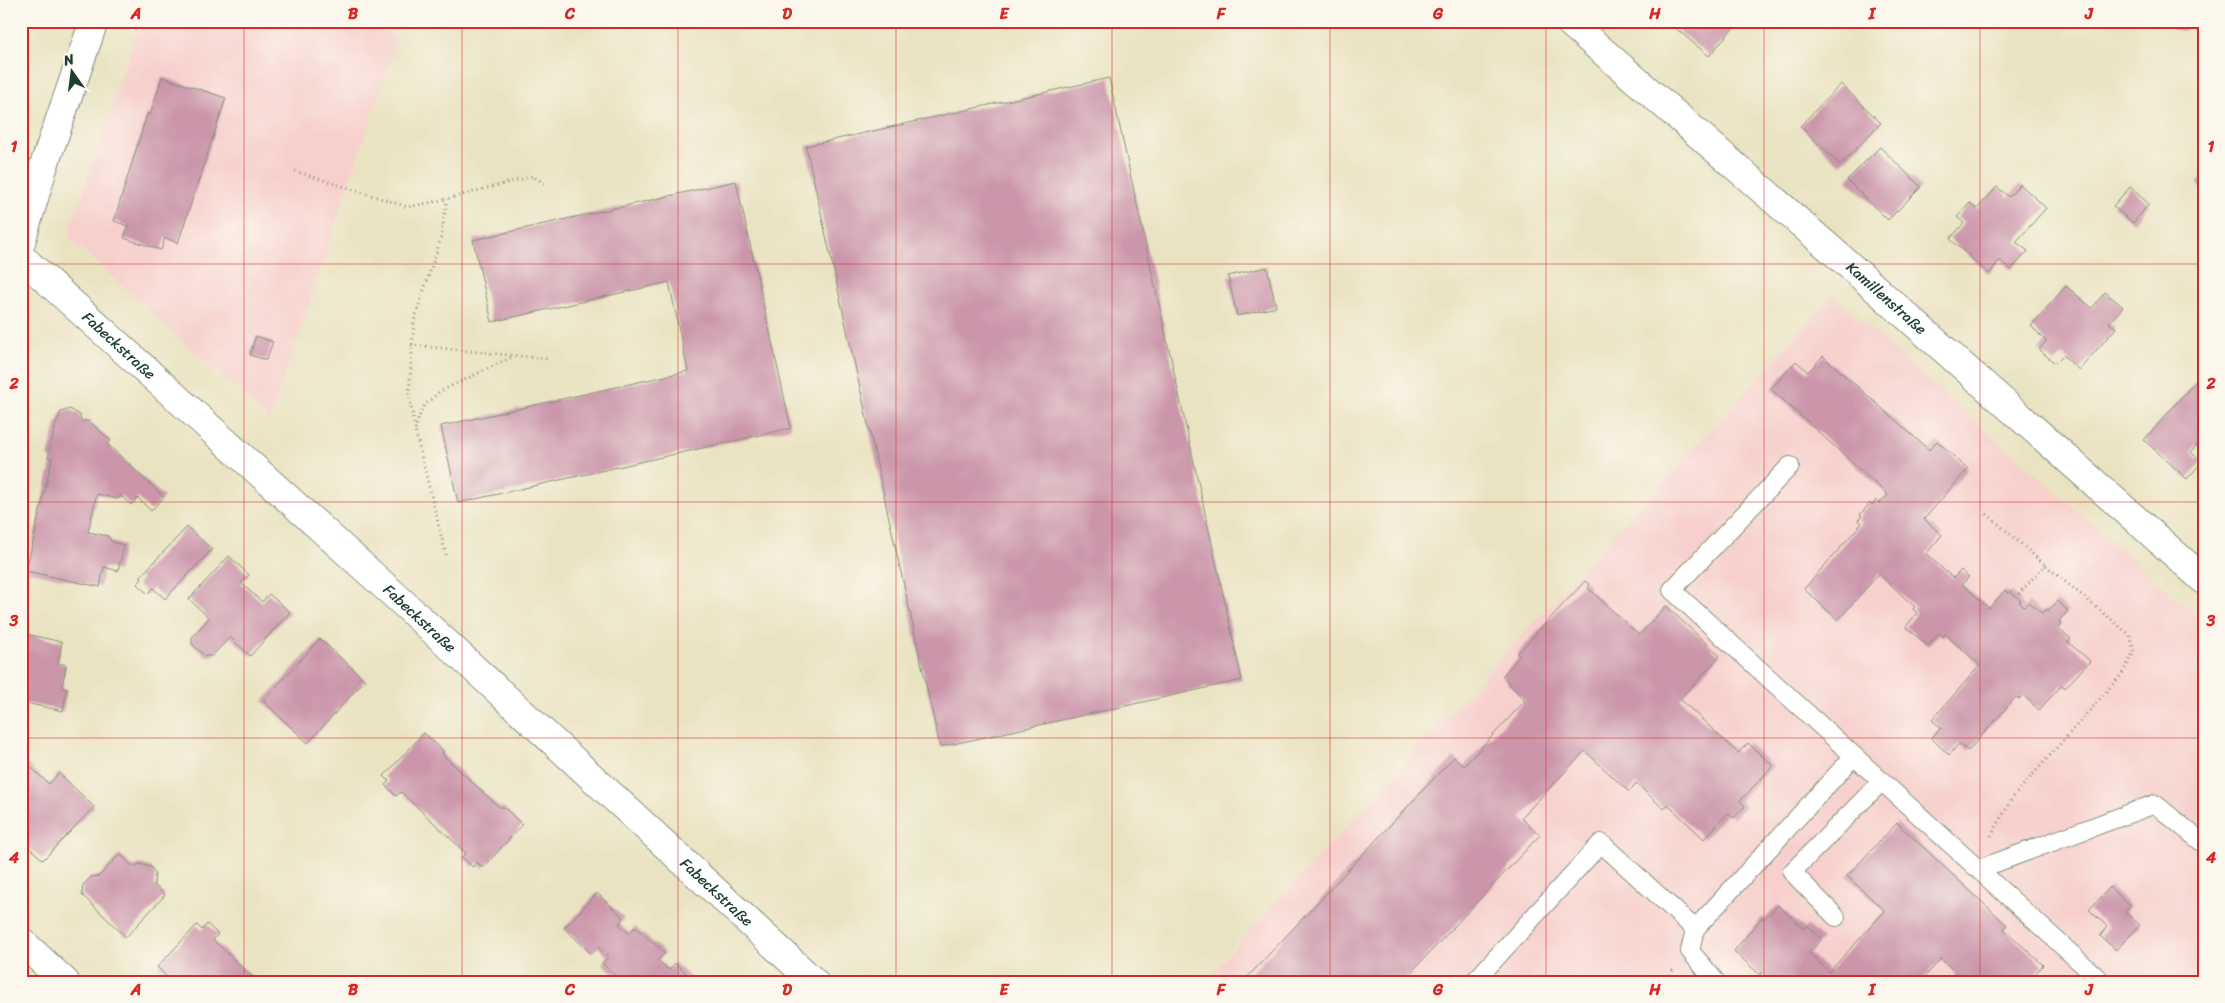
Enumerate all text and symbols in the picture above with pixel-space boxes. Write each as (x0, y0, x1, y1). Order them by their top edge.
text: A (130, 0, 141, 28)
text: B (348, 0, 359, 28)
text: C (564, 0, 576, 28)
text: D (782, 0, 792, 28)
text: E (1000, 0, 1010, 28)
text: F (1216, 0, 1227, 28)
text: G (1432, 0, 1444, 28)
text: H (1648, 0, 1661, 28)
text: I (1868, 0, 1877, 28)
text: J (2084, 0, 2094, 28)
text: N (60, 46, 77, 73)
north arrow (48, 48, 98, 98)
text: 1 (11, 132, 18, 161)
text: 1 (2208, 132, 2215, 161)
street label: Kamillenstraße (1840, 255, 1933, 342)
street label: Fabeckstraße (76, 305, 162, 386)
text: 2 (8, 369, 19, 398)
text: 2 (2205, 369, 2216, 398)
street label: Fabeckstraße (377, 577, 463, 659)
text: 3 (9, 606, 19, 635)
text: 3 (2206, 606, 2216, 635)
text: 4 (8, 843, 19, 872)
text: 4 (2205, 843, 2216, 872)
street label: Fabeckstraße (674, 851, 760, 933)
text: A (130, 975, 141, 1003)
text: B (348, 975, 359, 1003)
text: C (564, 975, 576, 1003)
text: D (782, 975, 792, 1003)
text: E (1000, 975, 1010, 1003)
text: F (1216, 975, 1227, 1003)
text: G (1432, 975, 1444, 1003)
text: H (1648, 975, 1661, 1003)
text: I (1868, 975, 1877, 1003)
text: J (2084, 975, 2094, 1003)

